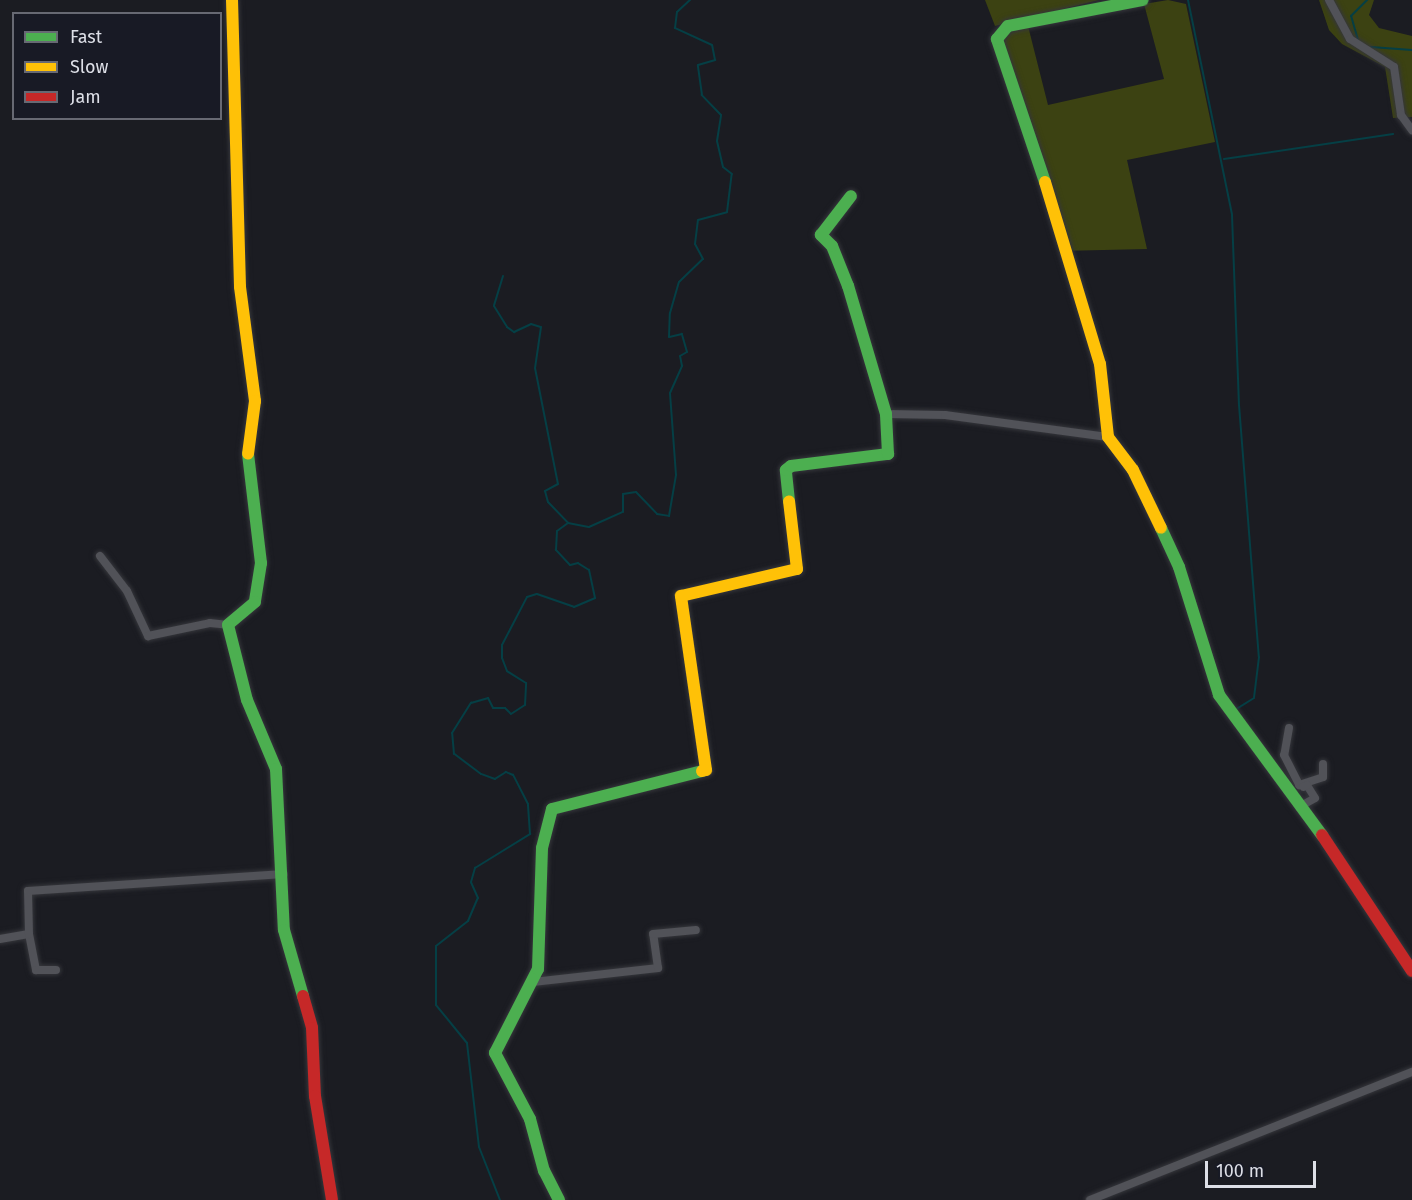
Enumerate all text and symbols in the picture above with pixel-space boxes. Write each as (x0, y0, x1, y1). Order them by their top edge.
legend (12, 12, 222, 120)
text: Fast (70, 26, 102, 48)
text: Slow (70, 56, 108, 78)
text: Jam (70, 86, 101, 108)
scale bar (1208, 1149, 1319, 1187)
text: 100 m (1216, 1160, 1264, 1182)

